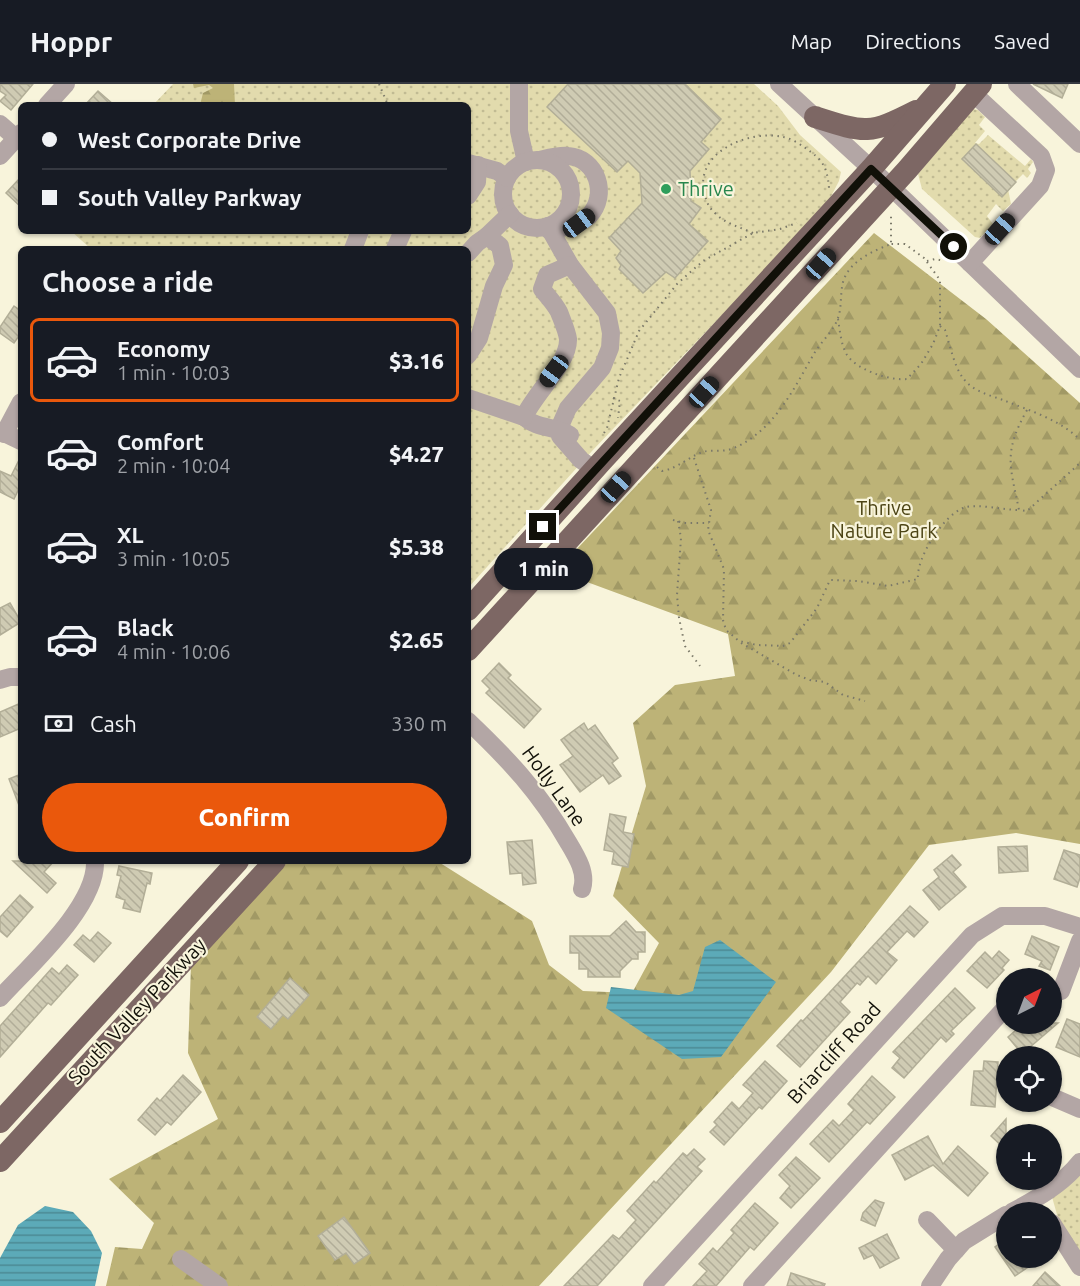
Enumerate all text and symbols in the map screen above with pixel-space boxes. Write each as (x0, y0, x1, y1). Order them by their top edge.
text: Hoppr (30, 26, 112, 57)
text: Map (791, 29, 832, 53)
text: Directions (865, 29, 961, 53)
text: Saved (994, 29, 1050, 53)
text: West Corporate Drive (78, 127, 301, 152)
place label: Thrive (678, 177, 734, 200)
marker: Thrive (659, 182, 673, 196)
text: South Valley Parkway (78, 185, 301, 210)
car (559, 205, 599, 241)
car (981, 210, 1019, 248)
route start (940, 233, 967, 260)
car (802, 245, 840, 283)
text: Choose a ride (42, 267, 214, 297)
icon: car (45, 333, 99, 387)
text: Economy (117, 336, 210, 361)
text: $3.16 (389, 348, 444, 373)
car (536, 351, 572, 391)
text: 1 min · 10:03 (117, 361, 231, 384)
car (685, 373, 723, 411)
icon: car (45, 426, 99, 480)
text: Comfort (117, 429, 204, 454)
text: $4.27 (389, 441, 444, 466)
text: 2 min · 10:04 (117, 454, 231, 477)
car (597, 468, 635, 506)
park label: Thrive Nature Park (831, 496, 937, 542)
route end (529, 513, 556, 540)
icon: car (45, 519, 99, 573)
text: XL (117, 522, 144, 547)
text: $5.38 (389, 534, 444, 559)
text: 3 min · 10:05 (117, 547, 231, 570)
callout: 1 min (494, 548, 592, 590)
text: 1 min (518, 557, 569, 580)
icon: car (45, 612, 99, 666)
text: Black (117, 615, 174, 640)
text: $2.65 (389, 627, 444, 652)
text: 4 min · 10:06 (117, 640, 231, 663)
icon: cash (42, 707, 75, 740)
text: Cash (90, 711, 137, 736)
text: 330 m (391, 712, 447, 735)
street label: Holly Lane (518, 741, 591, 830)
button: Confirm (42, 783, 447, 852)
street label: South Valley Parkway (63, 933, 210, 1088)
north arrow (996, 968, 1062, 1034)
map controls (996, 968, 1062, 1268)
street label: Briarcliff Road (782, 997, 885, 1108)
button: locate (996, 1046, 1062, 1112)
button: + (996, 1124, 1062, 1190)
button: − (996, 1202, 1062, 1268)

